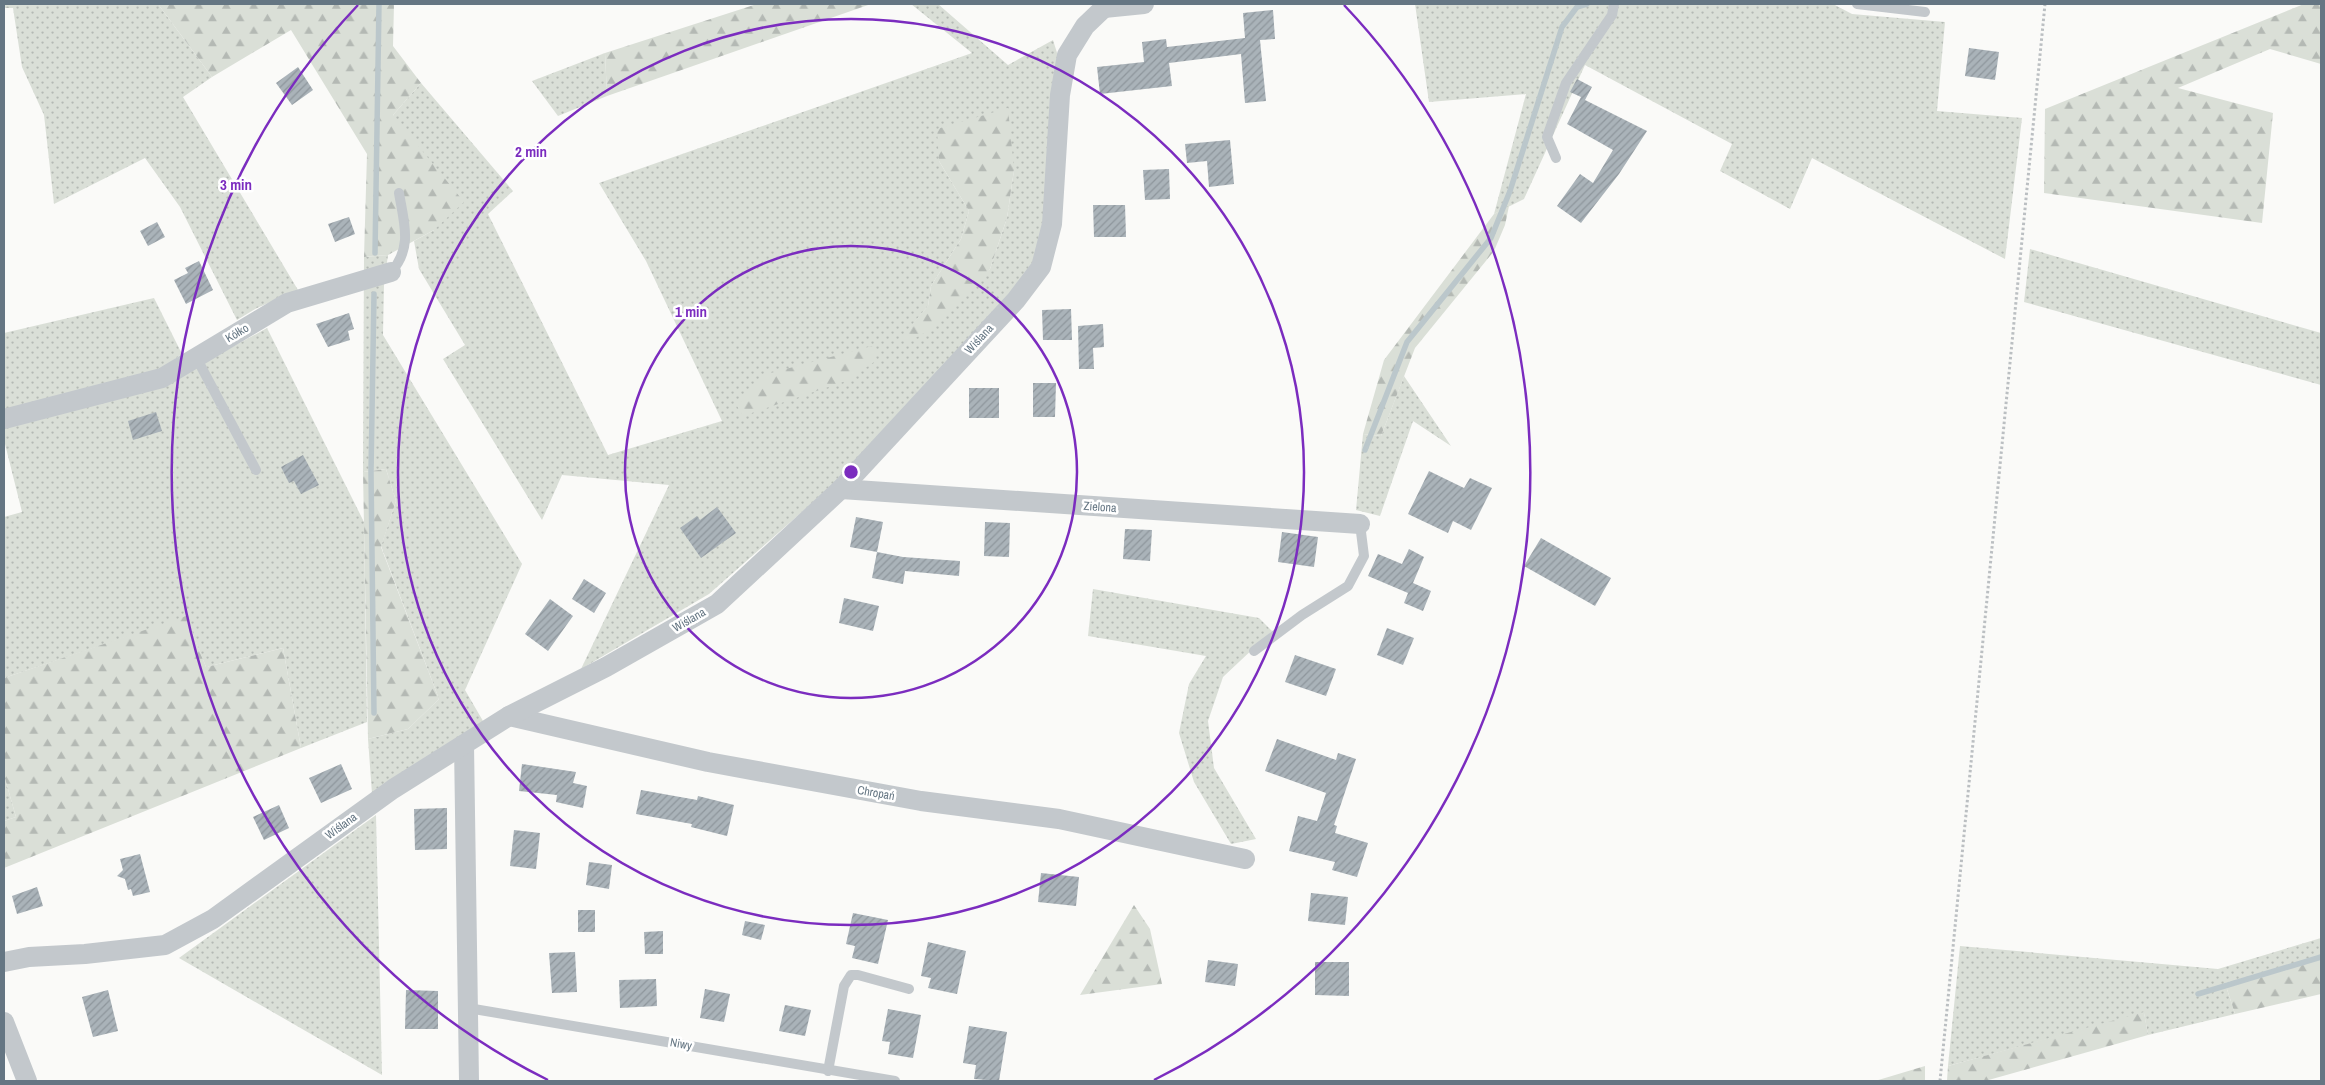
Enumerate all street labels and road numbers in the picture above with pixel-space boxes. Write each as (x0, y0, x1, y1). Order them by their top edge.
street label: Kółko (222, 320, 252, 346)
street label: Wiślana (961, 320, 997, 357)
street label: Zielona (1083, 498, 1117, 516)
street label: Wiślana (670, 604, 709, 636)
street label: Chropań (856, 782, 896, 804)
street label: Wiślana (322, 809, 361, 843)
street label: Niwy (669, 1034, 693, 1054)

